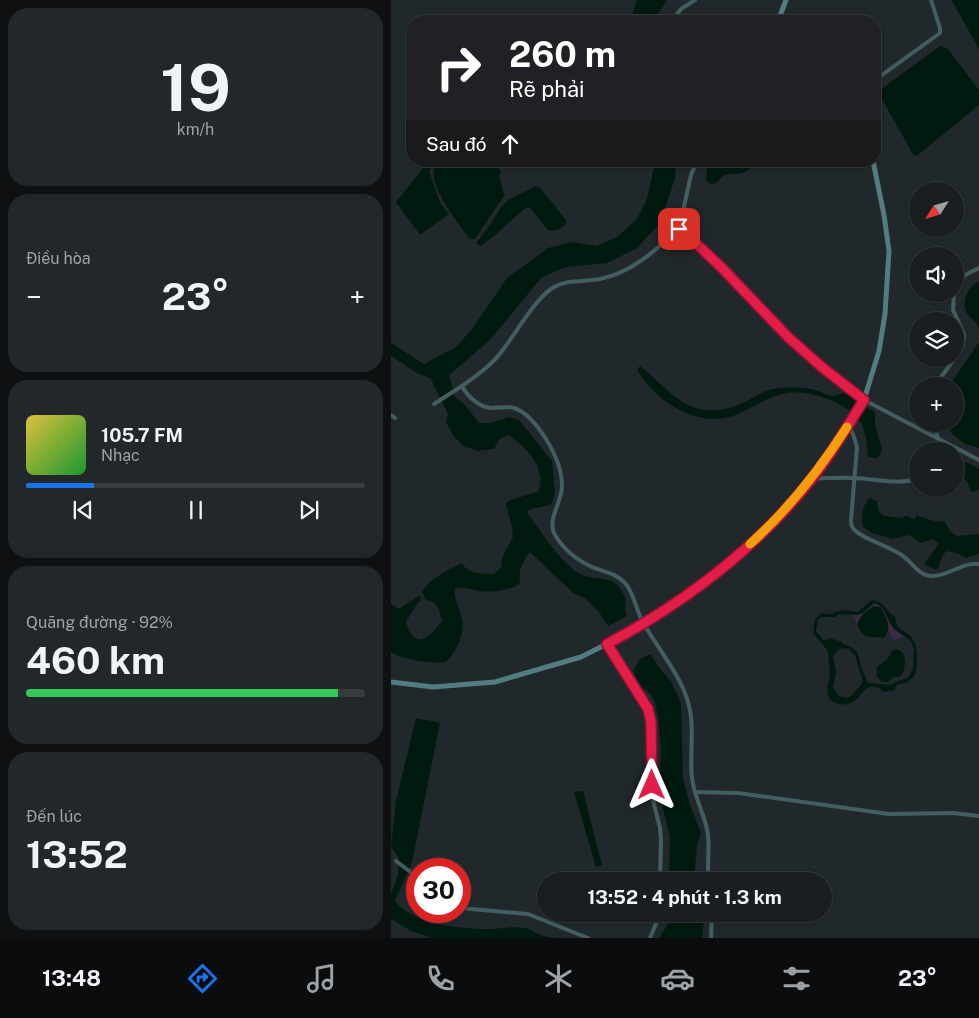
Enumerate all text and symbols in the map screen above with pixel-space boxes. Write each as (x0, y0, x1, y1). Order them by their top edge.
text: 260 m (509, 34, 616, 75)
icon: right (426, 35, 491, 100)
text: 19 (160, 49, 231, 126)
text: Rẽ phải (509, 76, 585, 102)
text: km/h (177, 120, 214, 139)
icon: ahead (496, 130, 524, 158)
text: Sau đó (426, 133, 486, 155)
north arrow (909, 182, 963, 238)
map controls (909, 182, 964, 497)
pin (658, 208, 700, 250)
icon: arrive (665, 215, 693, 243)
button: sound (909, 247, 964, 302)
text: Điều hòa (26, 249, 91, 268)
text: 23° (162, 274, 229, 319)
text: − (26, 280, 42, 313)
text: + (349, 280, 365, 313)
button: layers (909, 312, 964, 367)
button: + (909, 377, 964, 432)
text: 105.7 FM (101, 424, 183, 446)
button: − (909, 442, 964, 497)
text: Nhạc (101, 446, 140, 465)
icon: previous (69, 496, 97, 524)
icon: pause (182, 496, 210, 524)
icon: next (295, 496, 323, 524)
text: Quãng đường · 92% (26, 613, 173, 632)
text: 460 km (26, 638, 165, 683)
position arrow (625, 758, 677, 810)
text: Đến lúc (26, 807, 82, 826)
text: 13:52 (26, 832, 128, 877)
speed limit sign: 30 (406, 858, 471, 923)
text: 13:52 · 4 phút · 1.3 km (587, 886, 782, 908)
icon: directions (185, 961, 220, 996)
icon: music (304, 961, 339, 996)
icon: phone (423, 961, 458, 996)
icon: climate (541, 961, 576, 996)
icon: car (660, 961, 695, 996)
icon: filters (779, 961, 814, 996)
text: 13:48 (42, 965, 101, 991)
text: 23° (898, 965, 937, 991)

